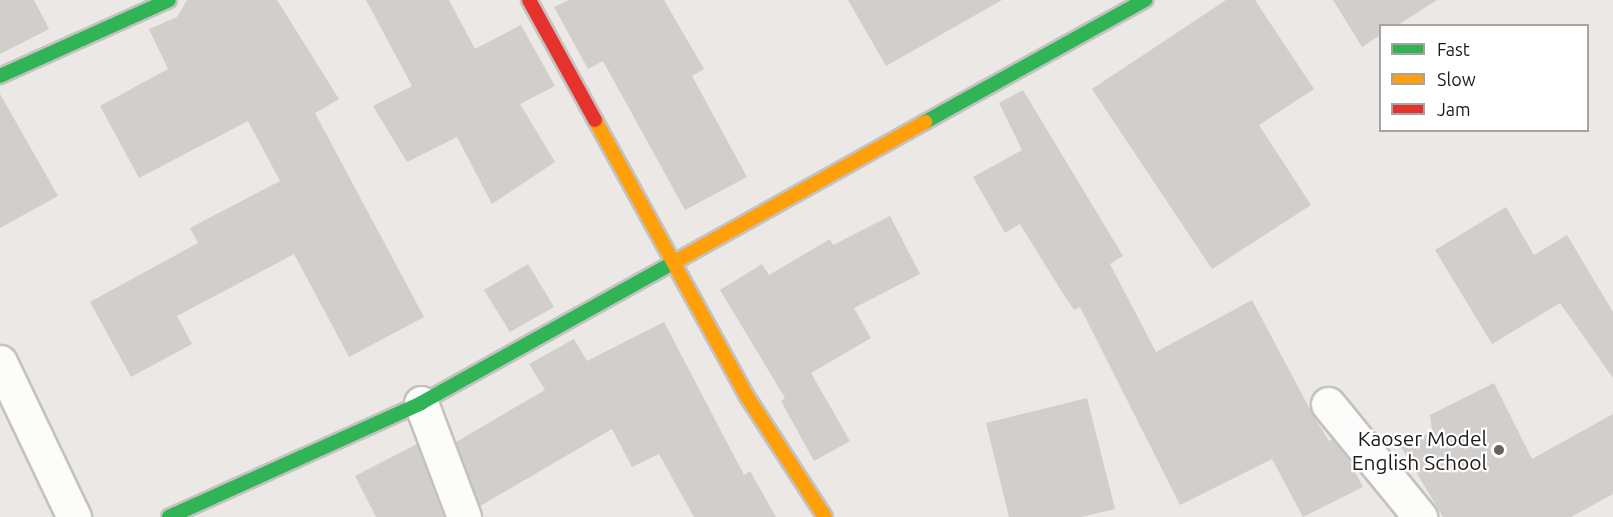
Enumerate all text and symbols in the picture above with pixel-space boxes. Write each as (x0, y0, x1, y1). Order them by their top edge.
legend (1379, 24, 1589, 132)
text: Fast (1437, 39, 1470, 59)
text: Slow (1437, 69, 1476, 89)
text: Jam (1437, 99, 1471, 119)
place label: Kaoser Model English School (1352, 425, 1487, 475)
marker: Kaoser Model English School (1492, 443, 1506, 457)

